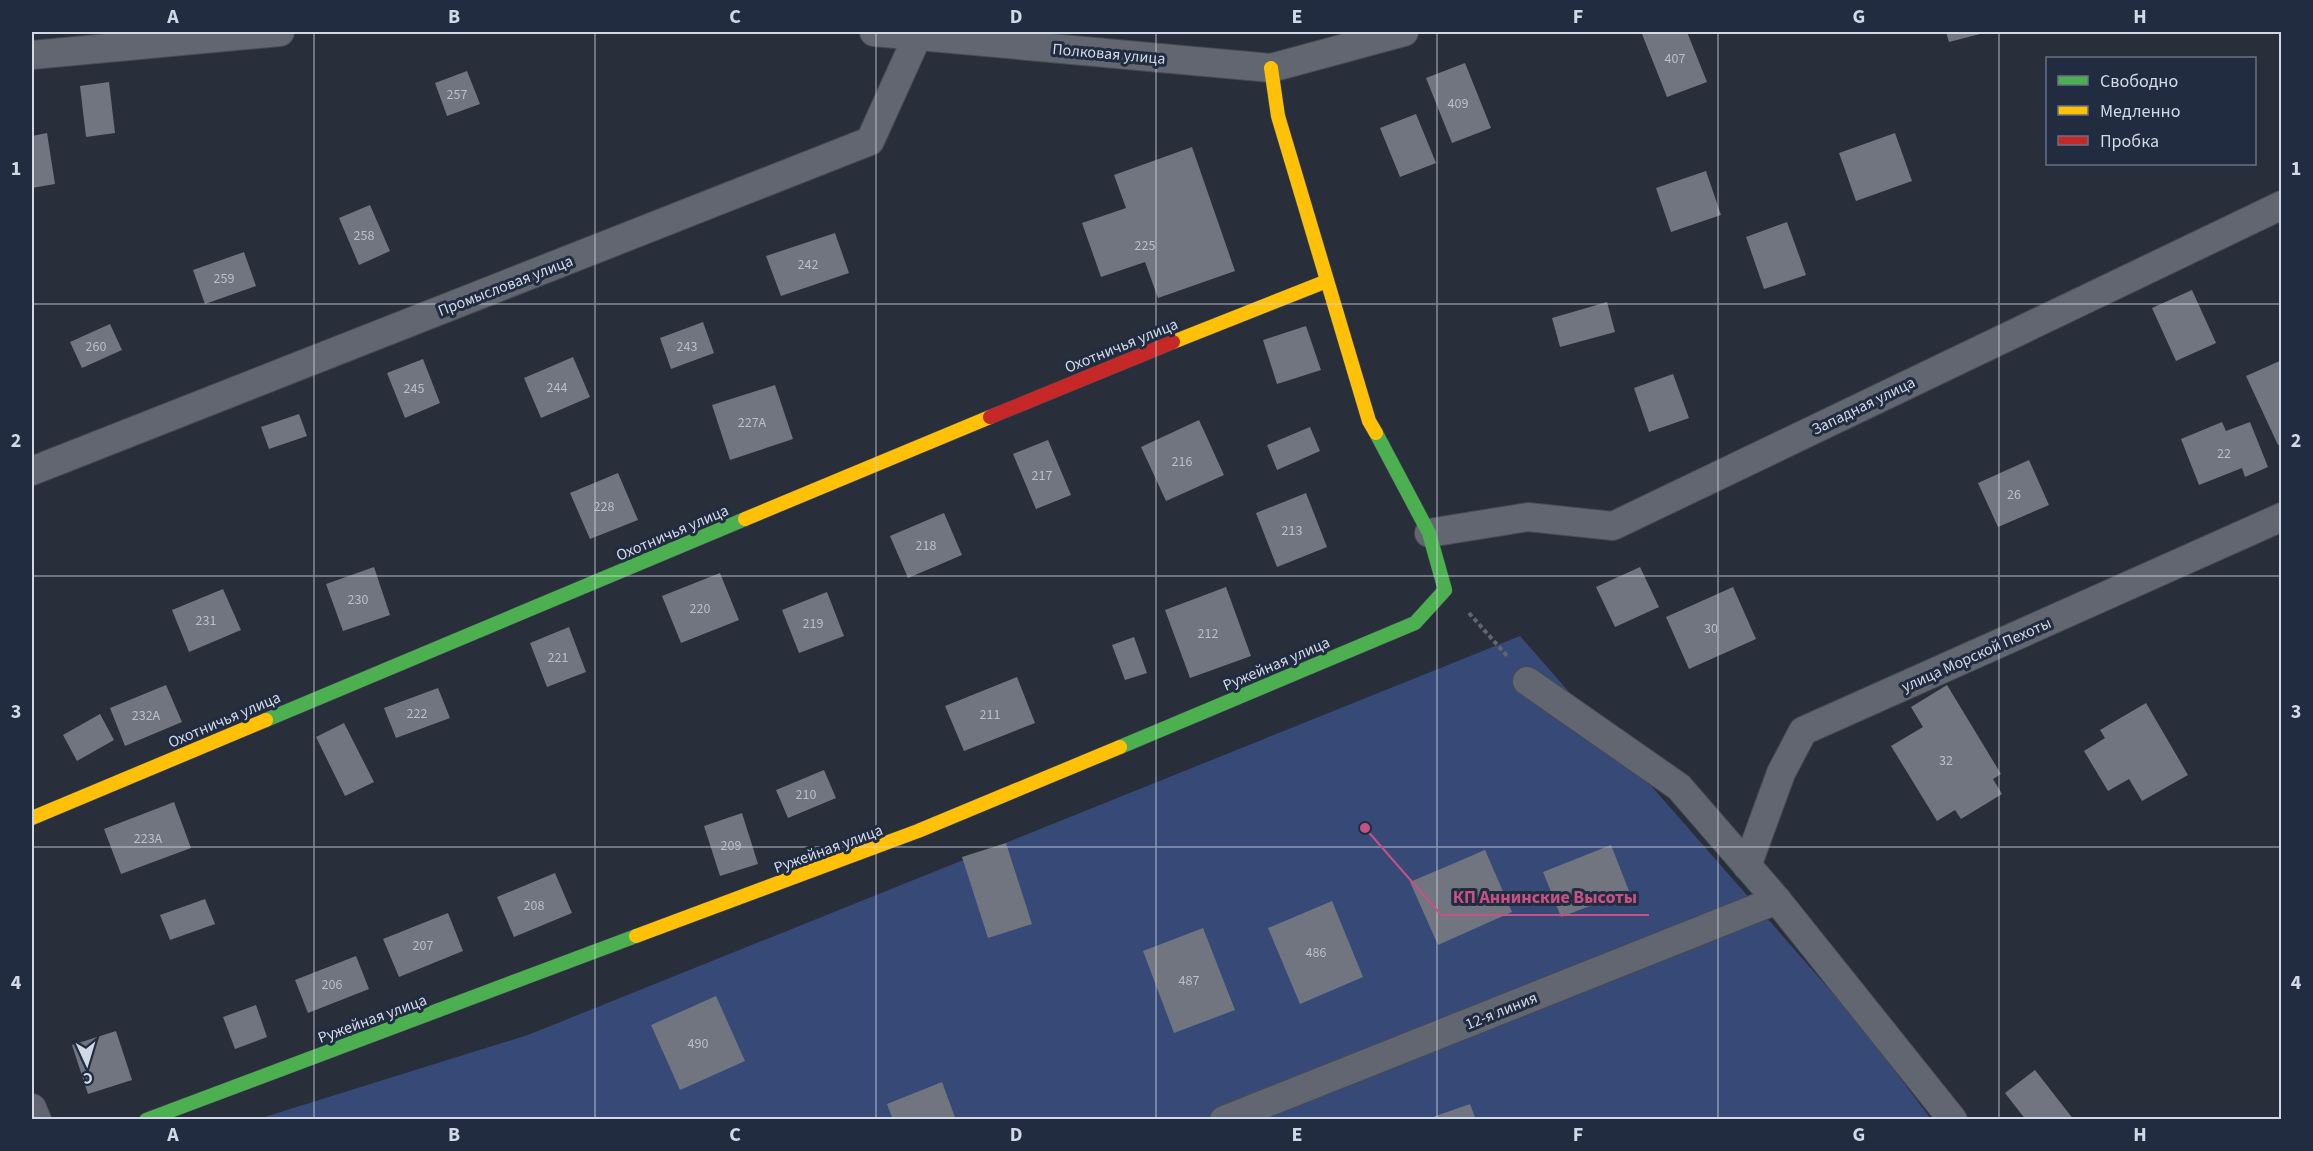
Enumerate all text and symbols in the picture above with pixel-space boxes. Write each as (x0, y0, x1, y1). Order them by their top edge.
text: A (166, 3, 179, 31)
text: B (448, 3, 460, 31)
text: C (729, 3, 741, 31)
text: D (1010, 3, 1022, 31)
text: E (1292, 3, 1302, 31)
text: F (1573, 3, 1583, 31)
text: G (1853, 3, 1865, 31)
text: H (2133, 3, 2147, 31)
street label: Полковая улица (1051, 38, 1166, 70)
house number: 407 (1665, 49, 1685, 69)
legend (2046, 57, 2256, 165)
text: Свободно (2100, 69, 2178, 94)
house number: 257 (447, 85, 467, 105)
house number: 409 (1448, 94, 1468, 114)
text: Медленно (2100, 99, 2180, 124)
text: Пробка (2100, 129, 2159, 154)
text: 1 (11, 155, 21, 183)
text: 1 (2291, 155, 2301, 183)
house number: 258 (354, 226, 374, 246)
house number: 225 (1135, 236, 1155, 256)
street label: Промысловая улица (435, 250, 576, 322)
house number: 242 (798, 255, 818, 275)
house number: 259 (214, 269, 234, 289)
street label: Охотничья улица (1061, 313, 1181, 379)
house number: 260 (86, 337, 106, 357)
house number: 243 (677, 337, 697, 357)
street label: Западная улица (1808, 371, 1919, 440)
house number: 244 (547, 378, 567, 398)
house number: 245 (404, 379, 424, 399)
house number: 227А (738, 413, 767, 433)
text: 2 (11, 427, 21, 455)
text: 2 (2291, 427, 2301, 455)
house number: 22 (2217, 444, 2231, 464)
house number: 216 (1172, 452, 1192, 472)
house number: 217 (1032, 466, 1052, 486)
house number: 26 (2007, 485, 2021, 505)
house number: 228 (594, 497, 614, 517)
street label: Охотничья улица (613, 499, 732, 567)
house number: 213 (1282, 521, 1302, 541)
house number: 218 (916, 536, 936, 556)
house number: 230 (348, 590, 368, 610)
house number: 220 (690, 599, 710, 619)
house number: 231 (196, 611, 216, 631)
street label: улица Морской Пехоты (1898, 612, 2055, 698)
house number: 219 (803, 614, 823, 634)
house number: 30 (1704, 619, 1718, 639)
house number: 212 (1198, 624, 1218, 644)
street label: Ружейная улица (1219, 631, 1333, 696)
house number: 221 (548, 648, 568, 668)
street label: Охотничья улица (165, 686, 284, 754)
text: 3 (11, 698, 21, 726)
text: 3 (2291, 698, 2301, 726)
house number: 222 (407, 704, 427, 724)
house number: 211 (980, 705, 1000, 725)
house number: 232А (132, 706, 161, 726)
house number: 32 (1939, 751, 1953, 771)
house number: 210 (796, 785, 816, 805)
street label: Ружейная улица (771, 819, 886, 879)
house number: 223А (134, 829, 163, 849)
house number: 209 (721, 836, 741, 856)
callout: КП Аннинские Высоты (1441, 879, 1649, 915)
text: КП Аннинские Высоты (1453, 885, 1637, 910)
house number: 208 (524, 896, 544, 916)
house number: 207 (413, 936, 433, 956)
house number: 486 (1306, 943, 1326, 963)
text: 4 (11, 969, 22, 997)
text: 4 (2291, 969, 2302, 997)
house number: 487 (1179, 971, 1199, 991)
house number: 206 (322, 975, 342, 995)
street label: 12-я линия (1462, 986, 1541, 1035)
street label: Ружейная улица (315, 989, 430, 1049)
north arrow (57, 1034, 117, 1094)
house number: 490 (688, 1034, 708, 1054)
text: С (83, 1067, 93, 1089)
text: A (166, 1121, 179, 1149)
text: B (448, 1121, 460, 1149)
text: C (729, 1121, 741, 1149)
text: D (1010, 1121, 1022, 1149)
text: E (1292, 1121, 1302, 1149)
text: F (1573, 1121, 1583, 1149)
text: G (1853, 1121, 1865, 1149)
text: H (2133, 1121, 2147, 1149)

